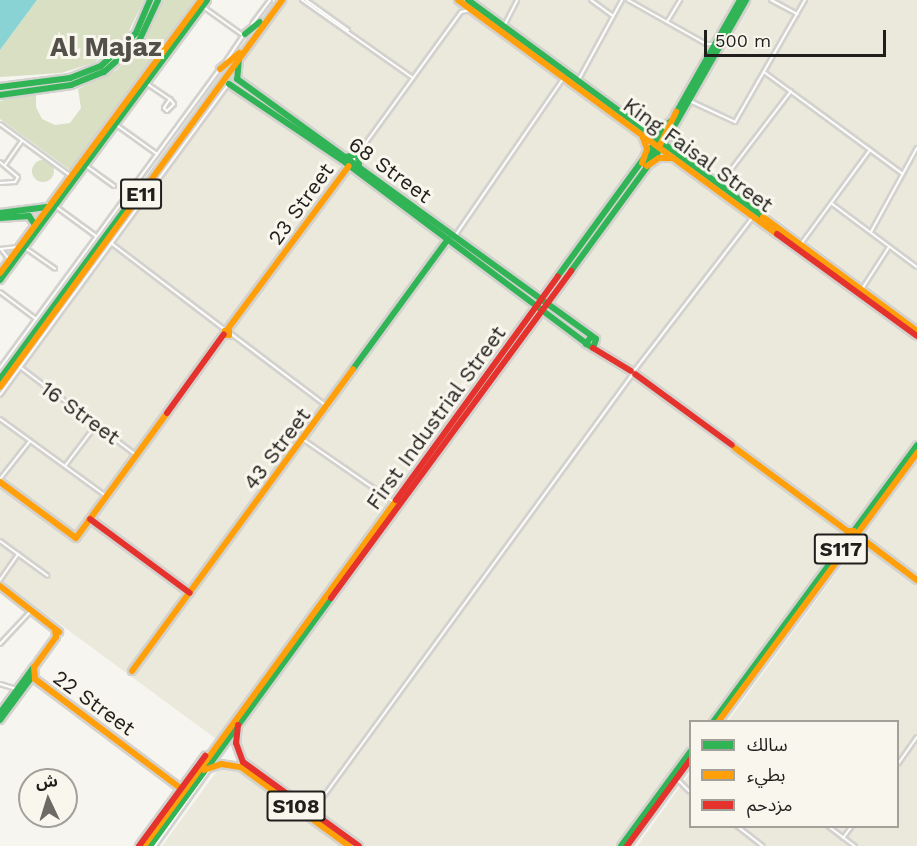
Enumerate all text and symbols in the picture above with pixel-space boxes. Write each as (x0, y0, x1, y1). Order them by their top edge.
scale bar (707, 18, 888, 56)
text: 500 m (715, 30, 771, 51)
district label: Al Majaz (50, 32, 162, 64)
street label: King Faisal Street (618, 92, 778, 218)
street label: 68 Street (344, 132, 436, 208)
street label: 23 Street (263, 158, 339, 250)
road number: E11 (120, 177, 162, 211)
street label: First Industrial Street (361, 321, 511, 515)
street label: 16 Street (36, 376, 124, 450)
street label: 43 Street (238, 403, 316, 495)
road number: S117 (812, 532, 870, 566)
street label: 22 Street (48, 665, 140, 741)
legend (689, 720, 899, 828)
text: سالك (747, 734, 788, 755)
text: بطيء (747, 764, 785, 785)
north arrow (18, 768, 78, 828)
text: ش (35, 771, 58, 792)
road number: S108 (266, 789, 326, 823)
text: مزدحم (747, 794, 792, 815)

